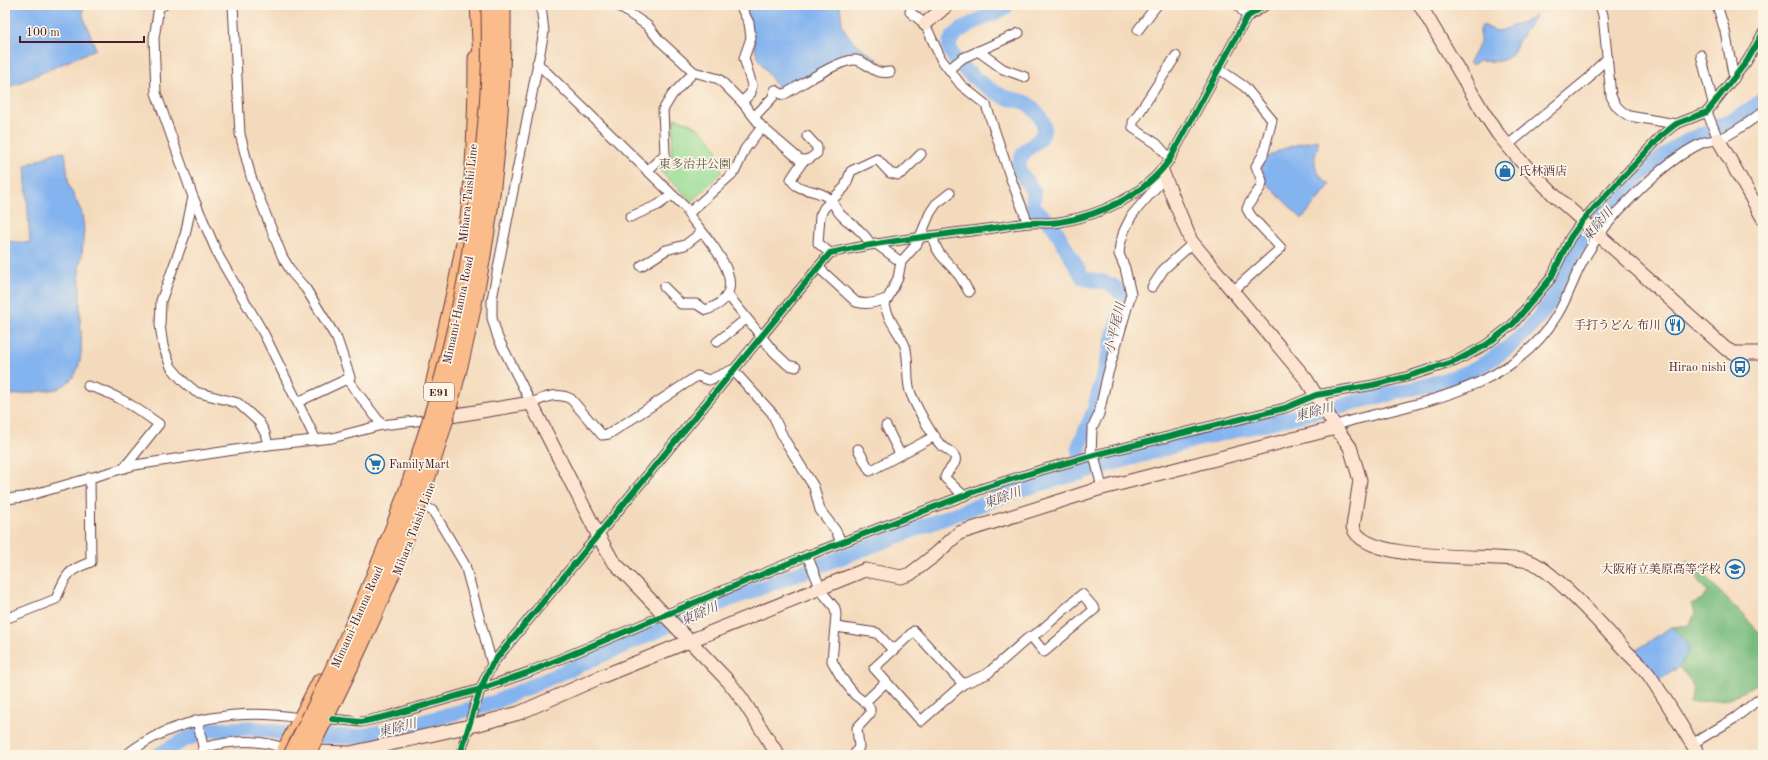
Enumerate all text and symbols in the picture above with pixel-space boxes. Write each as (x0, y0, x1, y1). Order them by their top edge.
scale bar (20, 18, 144, 44)
text: 100 m (26, 27, 60, 39)
street label: Mihara Taishi Line (458, 143, 480, 243)
park label: 東多治井公園 (659, 157, 731, 171)
shop icon: 氏林酒店 (1494, 160, 1516, 182)
place label: 氏林酒店 (1519, 164, 1567, 178)
water label: 東除川 (1580, 204, 1617, 244)
street label: Mimami-Hanna Road (442, 255, 476, 365)
water label: 小平尾川 (1102, 299, 1128, 355)
restaurant icon: 手打うどん 布川 (1664, 314, 1686, 336)
place label: 手打うどん 布川 (1574, 318, 1661, 332)
bus stop icon: Hirao nishi (1729, 356, 1751, 378)
place label: Hirao nishi (1668, 362, 1726, 374)
road number: E91 (424, 383, 454, 401)
water label: 東除川 (1294, 400, 1337, 423)
supermarket icon: FamilyMart (364, 453, 386, 475)
place label: FamilyMart (389, 459, 450, 471)
street label: Mihara Taishi Line (392, 481, 438, 578)
water label: 東除川 (982, 484, 1025, 511)
school or university icon: 大阪府立美原高等学校 (1724, 558, 1746, 580)
place label: 大阪府立美原高等学校 (1601, 562, 1721, 576)
street label: Mimami-Hanna Road (330, 565, 386, 670)
water label: 東除川 (679, 599, 722, 628)
water label: 東除川 (377, 716, 420, 739)

